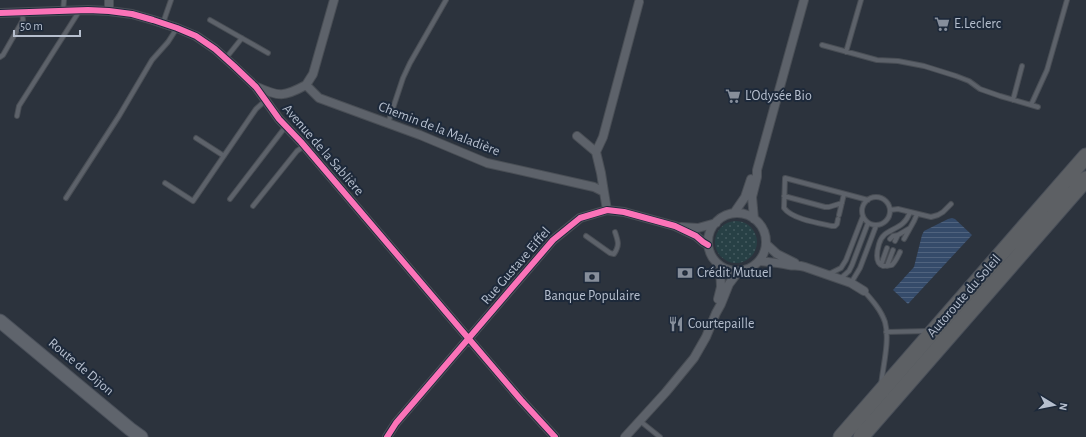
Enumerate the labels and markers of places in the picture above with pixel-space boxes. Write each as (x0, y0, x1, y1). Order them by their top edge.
supermarket icon: E.Leclerc (933, 15, 951, 33)
place label: E.Leclerc (954, 17, 1002, 31)
supermarket icon: L'Odysée Bio (724, 87, 742, 105)
place label: L'Odysée Bio (745, 89, 812, 103)
bank icon: Crédit Mutuel (676, 264, 694, 282)
place label: Crédit Mutuel (697, 266, 772, 280)
bank icon: Banque Populaire (583, 268, 601, 286)
place label: Banque Populaire (544, 289, 640, 303)
restaurant icon: Courtepaille (667, 315, 685, 333)
place label: Courtepaille (688, 317, 754, 331)

